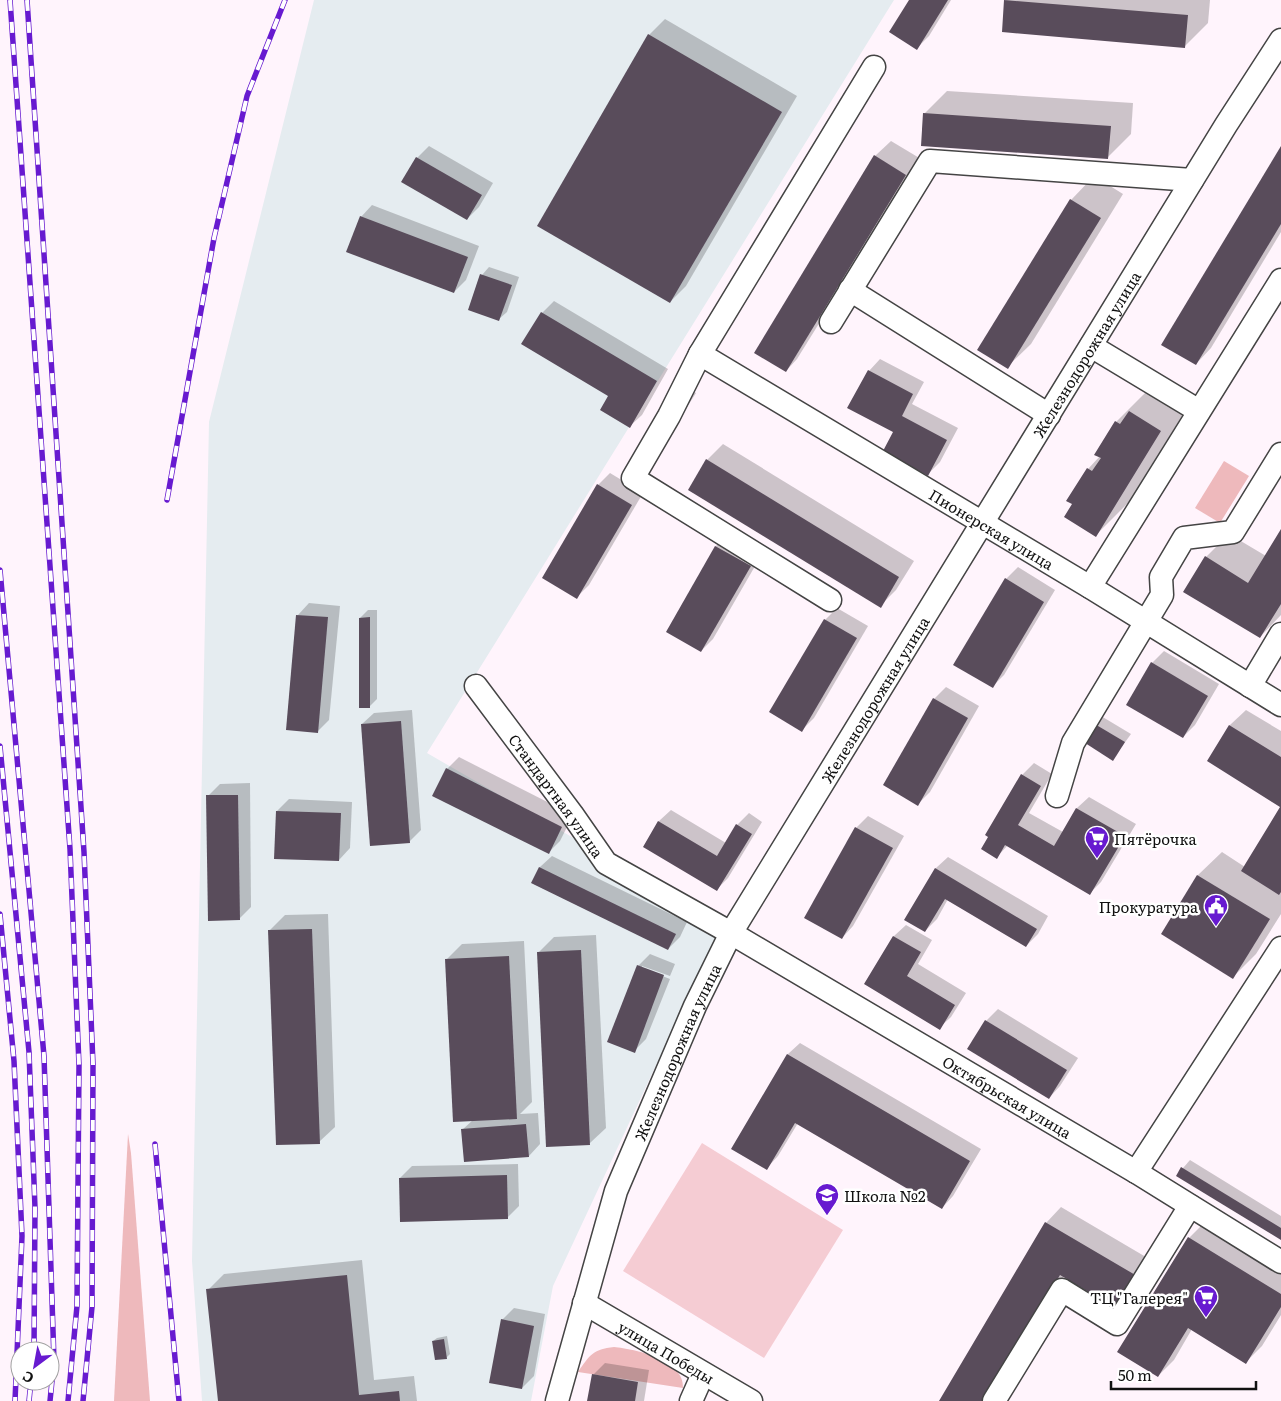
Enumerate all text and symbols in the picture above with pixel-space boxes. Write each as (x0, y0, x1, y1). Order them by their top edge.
street label: Железнодорожная улица (1026, 265, 1146, 441)
street label: Пионерская улица (925, 482, 1059, 575)
street label: Железнодорожная улица (815, 611, 935, 787)
street label: Стандартная улица (504, 728, 611, 863)
supermarket icon: Пятёрочка (1084, 825, 1110, 859)
place label: Пятёрочка (1114, 827, 1198, 850)
public building icon: Прокуратура (1203, 893, 1229, 927)
place label: Прокуратура (1099, 895, 1199, 918)
street label: Железнодорожная улица (628, 959, 726, 1144)
street label: Октябрьская улица (939, 1049, 1077, 1144)
school or university icon: Школа №2 (814, 1182, 840, 1216)
place label: Школа №2 (844, 1184, 926, 1207)
supermarket icon: ТЦ "Галерея" (1193, 1284, 1219, 1318)
place label: ТЦ "Галерея" (1090, 1286, 1188, 1309)
street label: улица Победы (614, 1314, 719, 1389)
north arrow (10, 1341, 60, 1391)
scale bar (1111, 1358, 1256, 1390)
text: 50 m (1118, 1363, 1152, 1386)
text: С (18, 1367, 37, 1389)

